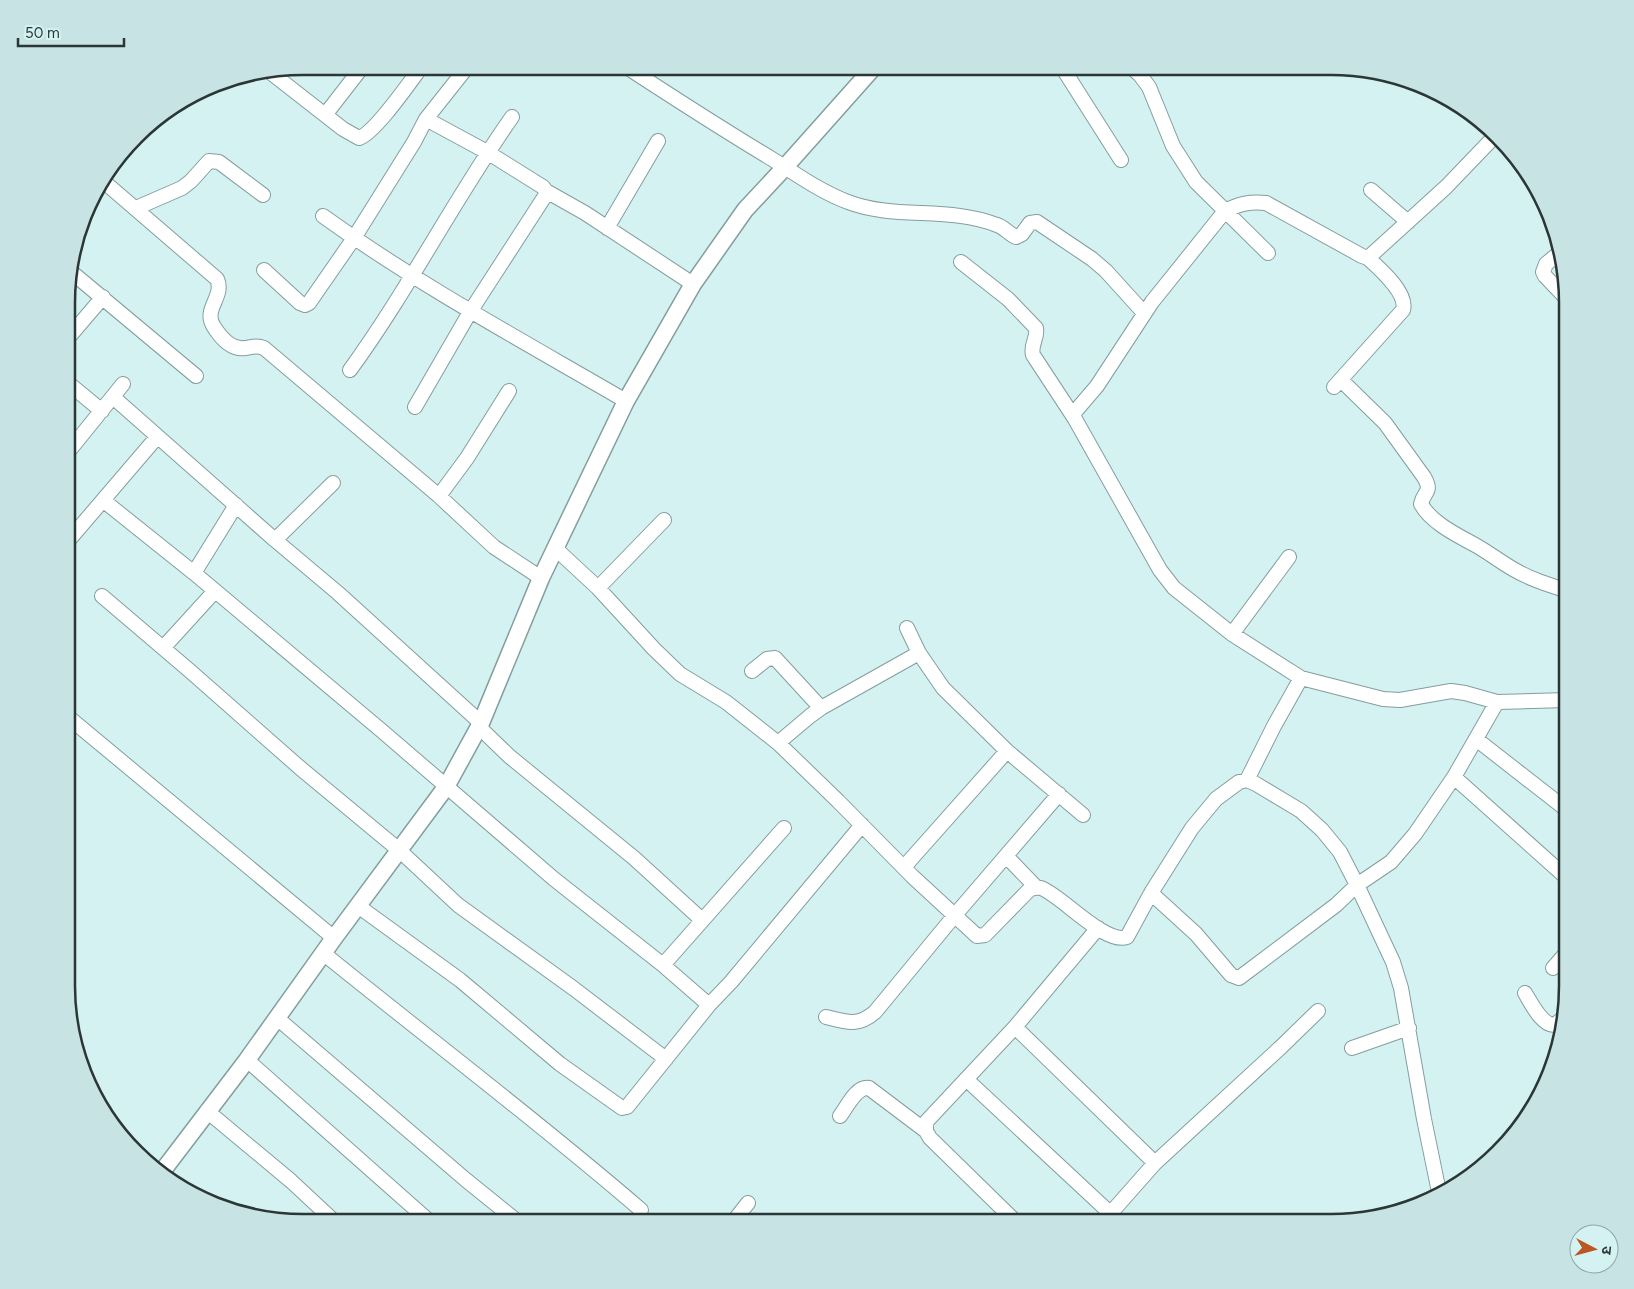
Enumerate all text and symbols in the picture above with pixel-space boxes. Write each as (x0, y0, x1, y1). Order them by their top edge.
scale bar (18, 15, 124, 47)
text: 50 m (25, 24, 60, 42)
north arrow (1569, 1224, 1619, 1274)
text: उ (1597, 1245, 1615, 1256)

